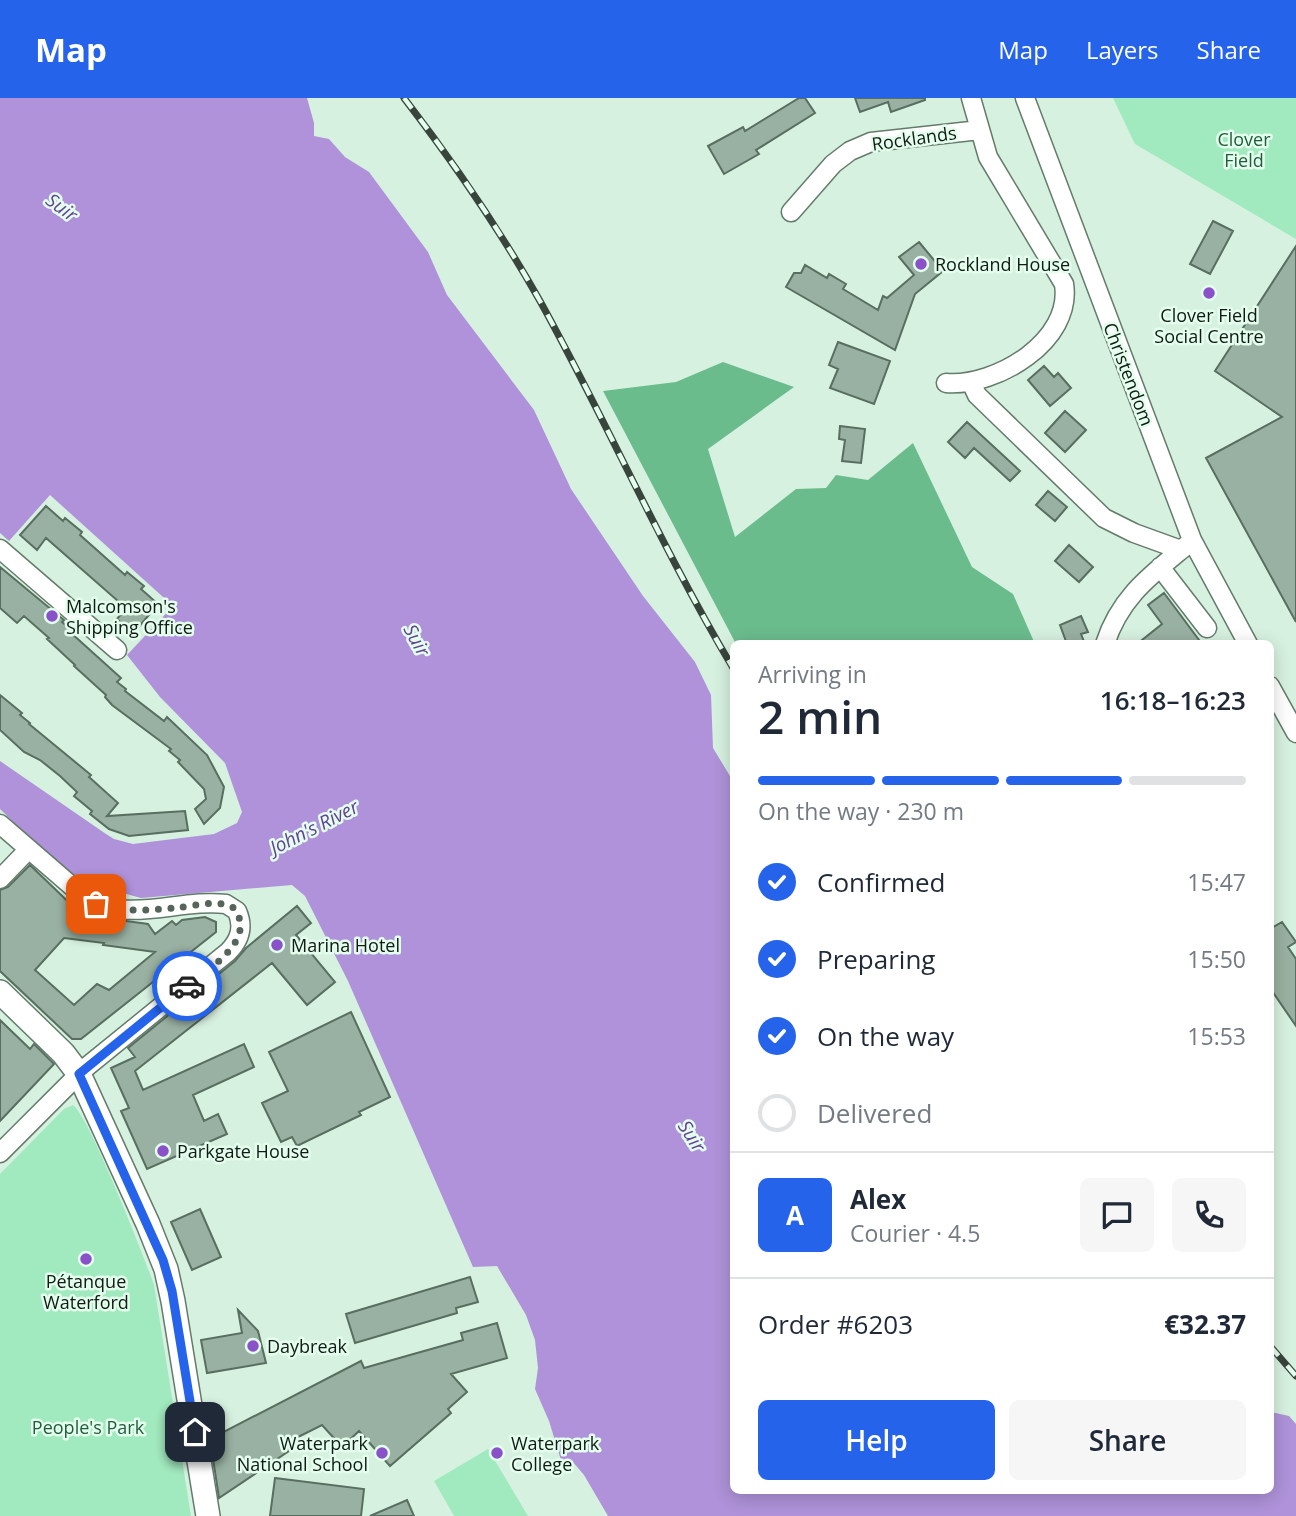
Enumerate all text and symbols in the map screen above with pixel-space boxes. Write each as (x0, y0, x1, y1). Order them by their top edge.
text: Map (35, 27, 107, 72)
text: Map (998, 33, 1048, 66)
text: Layers (1086, 33, 1159, 66)
text: Share (1197, 33, 1261, 66)
street label: Rocklands (870, 120, 958, 156)
park label: Clover Field (1217, 127, 1271, 172)
water label: Suir (41, 187, 84, 228)
place label: Rockland House (935, 252, 1070, 276)
marker: Rockland House (913, 256, 929, 272)
marker: Clover Field Social Centre (1201, 285, 1217, 301)
place label: Clover Field Social Centre (1154, 303, 1264, 348)
street label: Christendom (1098, 319, 1160, 429)
place label: Malcomson's Shipping Office (66, 594, 193, 639)
marker: Malcomson's Shipping Office (44, 608, 60, 624)
water label: Suir (398, 619, 437, 662)
text: Arriving in (758, 658, 867, 690)
text: 16:18–16:23 (1100, 682, 1246, 718)
text: 2 min (758, 685, 882, 747)
water label: John's River (263, 793, 364, 862)
text: On the way · 230 m (758, 795, 964, 827)
icon: check (758, 863, 796, 901)
text: Confirmed (817, 864, 945, 900)
text: 15:47 (1187, 866, 1246, 898)
pin (66, 874, 126, 934)
icon: bag (77, 885, 115, 923)
place label: Marina Hotel (291, 933, 400, 957)
marker: Marina Hotel (269, 937, 285, 953)
icon: check (758, 940, 796, 978)
text: Preparing (817, 941, 935, 977)
text: 15:50 (1187, 943, 1246, 975)
courier (152, 951, 222, 1021)
icon: car (168, 967, 206, 1005)
icon: check (758, 1017, 796, 1055)
text: On the way (817, 1018, 954, 1054)
text: 15:53 (1187, 1020, 1246, 1052)
text: Delivered (817, 1095, 932, 1131)
water label: Suir (672, 1115, 713, 1158)
place label: Parkgate House (177, 1139, 309, 1163)
marker: Parkgate House (155, 1143, 171, 1159)
button: chat (1080, 1178, 1154, 1252)
button: phone (1172, 1178, 1246, 1252)
text: Alex (850, 1181, 906, 1217)
text: A (786, 1197, 804, 1233)
text: Courier · 4.5 (850, 1217, 980, 1249)
marker: Pétanque Waterford (78, 1251, 94, 1267)
place label: Pétanque Waterford (43, 1269, 129, 1314)
text: Order #6203 (758, 1306, 913, 1342)
text: €32.37 (1164, 1306, 1246, 1342)
place label: Daybreak (267, 1334, 348, 1358)
marker: Daybreak (245, 1338, 261, 1354)
button: Help (758, 1400, 995, 1480)
button: Share (1009, 1400, 1246, 1480)
pin (165, 1402, 225, 1462)
icon: home (176, 1413, 214, 1451)
park label: People's Park (32, 1415, 145, 1439)
place label: Waterpark National School (237, 1431, 369, 1476)
place label: Waterpark College (511, 1431, 600, 1476)
marker: Waterpark National School (374, 1445, 390, 1461)
marker: Waterpark College (489, 1445, 505, 1461)

